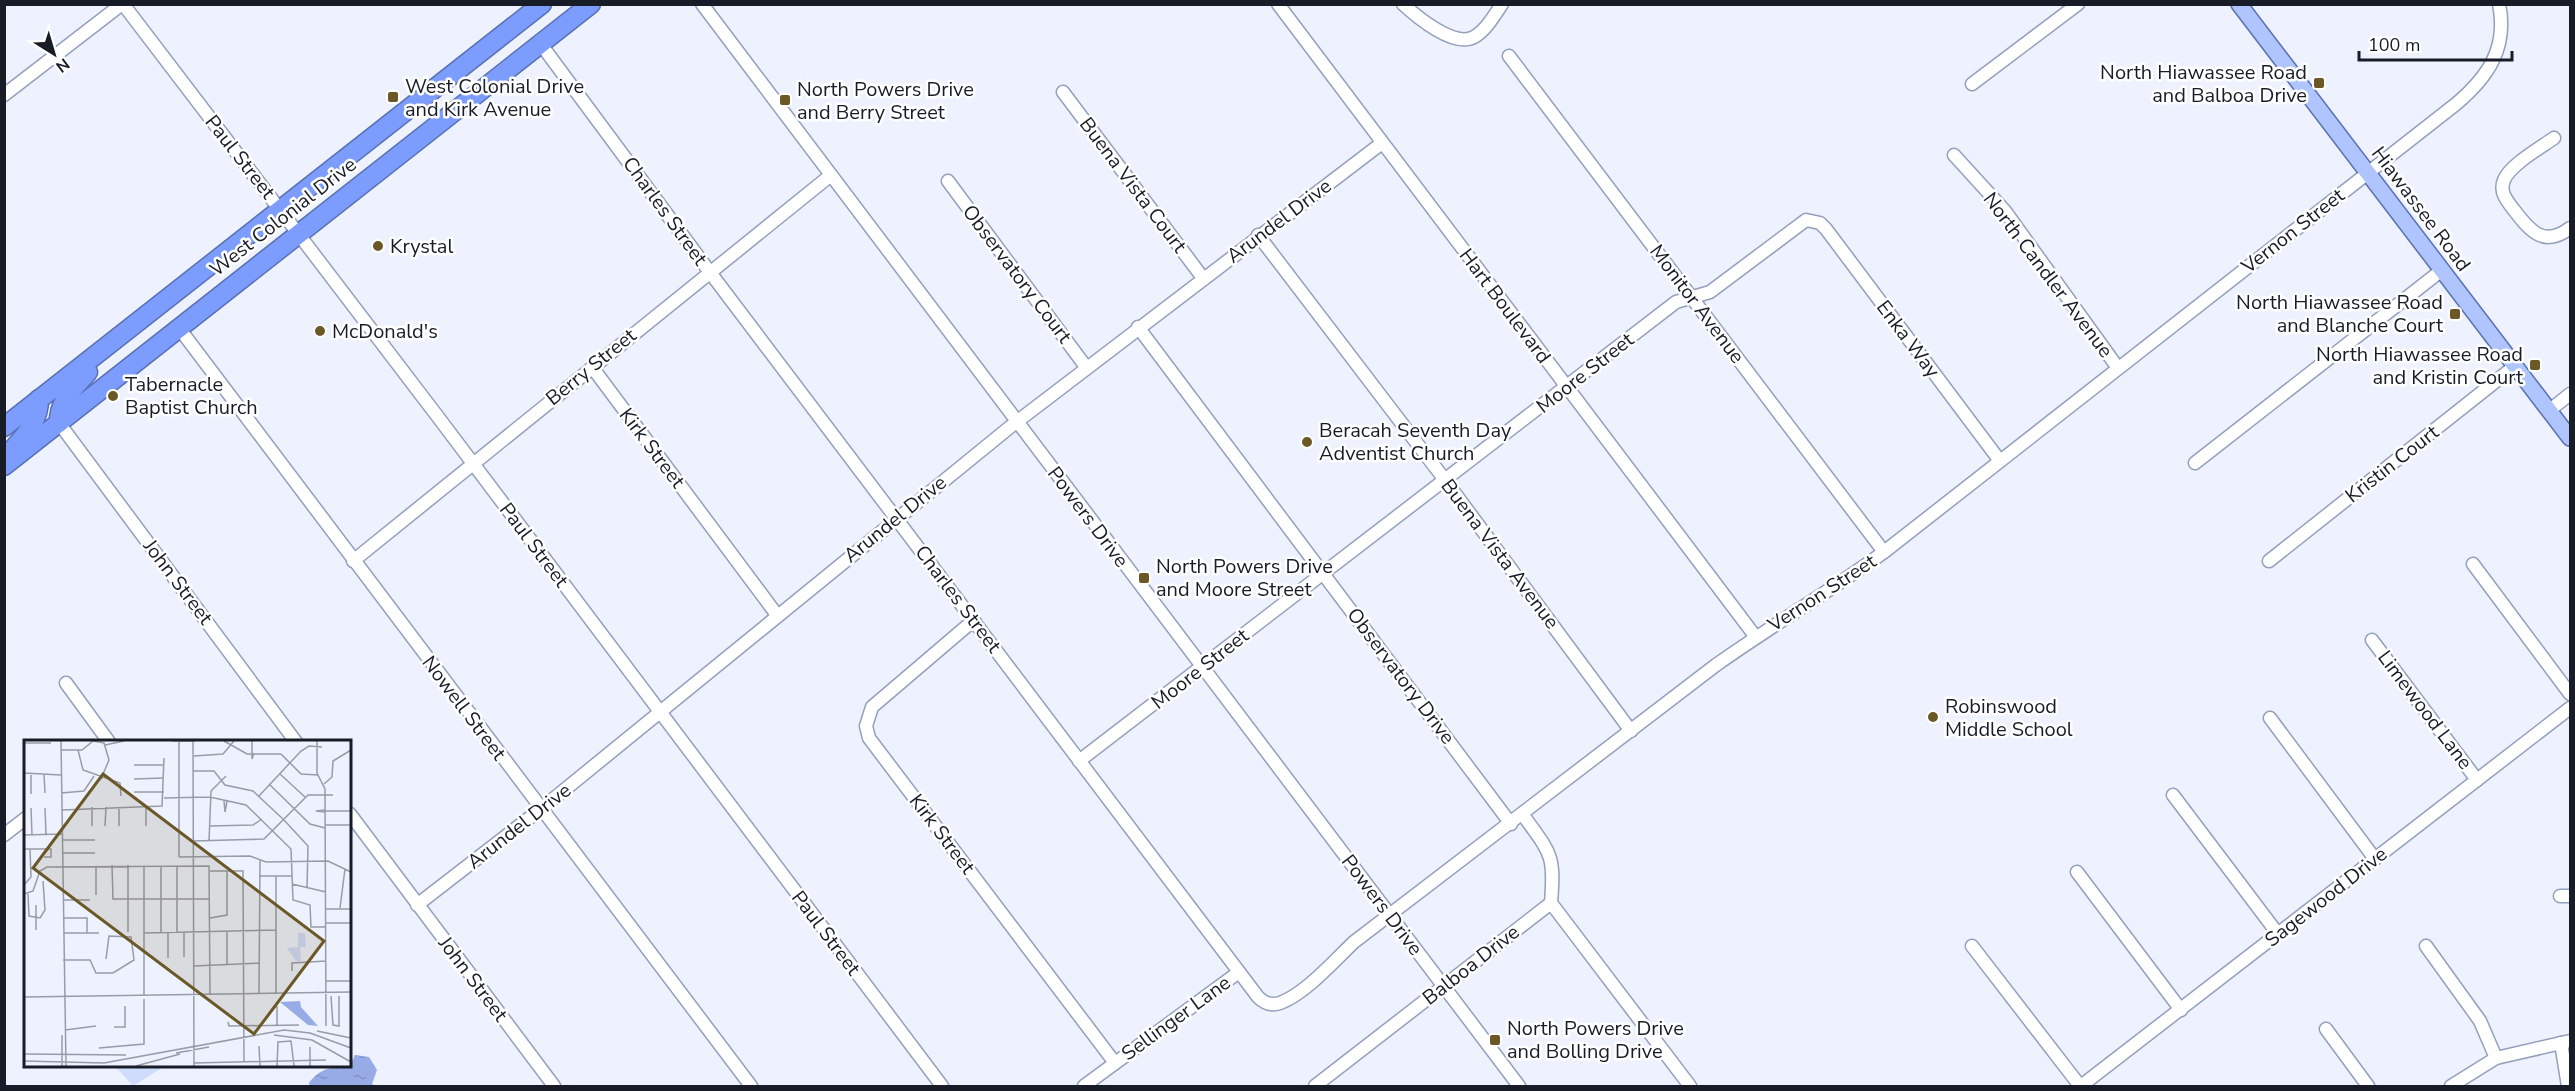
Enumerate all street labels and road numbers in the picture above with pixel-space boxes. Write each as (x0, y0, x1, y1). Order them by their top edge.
street label: Paul Street (199, 109, 282, 205)
street label: Buena Vista Court (1073, 112, 1193, 259)
street label: Hiawassee Road (2365, 141, 2477, 277)
street label: West Colonial Drive (204, 151, 362, 283)
street label: Charles Street (616, 151, 714, 272)
street label: Arundel Drive (1221, 173, 1337, 269)
street label: Vernon Street (2235, 182, 2351, 280)
street label: North Candler Avenue (1977, 187, 2119, 363)
street label: Observatory Court (956, 199, 1079, 349)
street label: Monitor Avenue (1643, 239, 1751, 369)
street label: Hart Boulevard (1453, 243, 1557, 369)
street label: Enka Way (1870, 295, 1946, 384)
street label: Berry Street (540, 322, 643, 412)
street label: Moore Street (1531, 326, 1640, 420)
street label: Kirk Street (613, 402, 692, 494)
street label: Kristin Court (2340, 418, 2445, 509)
street label: Powers Drive (1041, 461, 1135, 573)
street label: Arundel Drive (838, 469, 952, 569)
street label: Buena Vista Avenue (1435, 474, 1565, 634)
street label: Paul Street (493, 497, 575, 594)
street label: John Street (137, 533, 219, 631)
street label: Charles Street (909, 540, 1008, 659)
street label: Vernon Street (1762, 547, 1882, 639)
street label: Observatory Drive (1341, 602, 1461, 750)
street label: Moore Street (1146, 622, 1255, 716)
street label: Limewood Lane (2371, 645, 2479, 775)
street label: Nowell Street (416, 650, 513, 767)
street label: Arundel Drive (461, 777, 577, 875)
street label: Kirk Street (903, 788, 982, 880)
street label: Sagewood Drive (2259, 841, 2393, 953)
street label: Powers Drive (1335, 849, 1429, 961)
street label: Paul Street (785, 885, 867, 982)
street label: Balboa Drive (1417, 919, 1525, 1011)
street label: John Street (432, 930, 514, 1028)
street label: Sellinger Lane (1116, 969, 1236, 1067)

